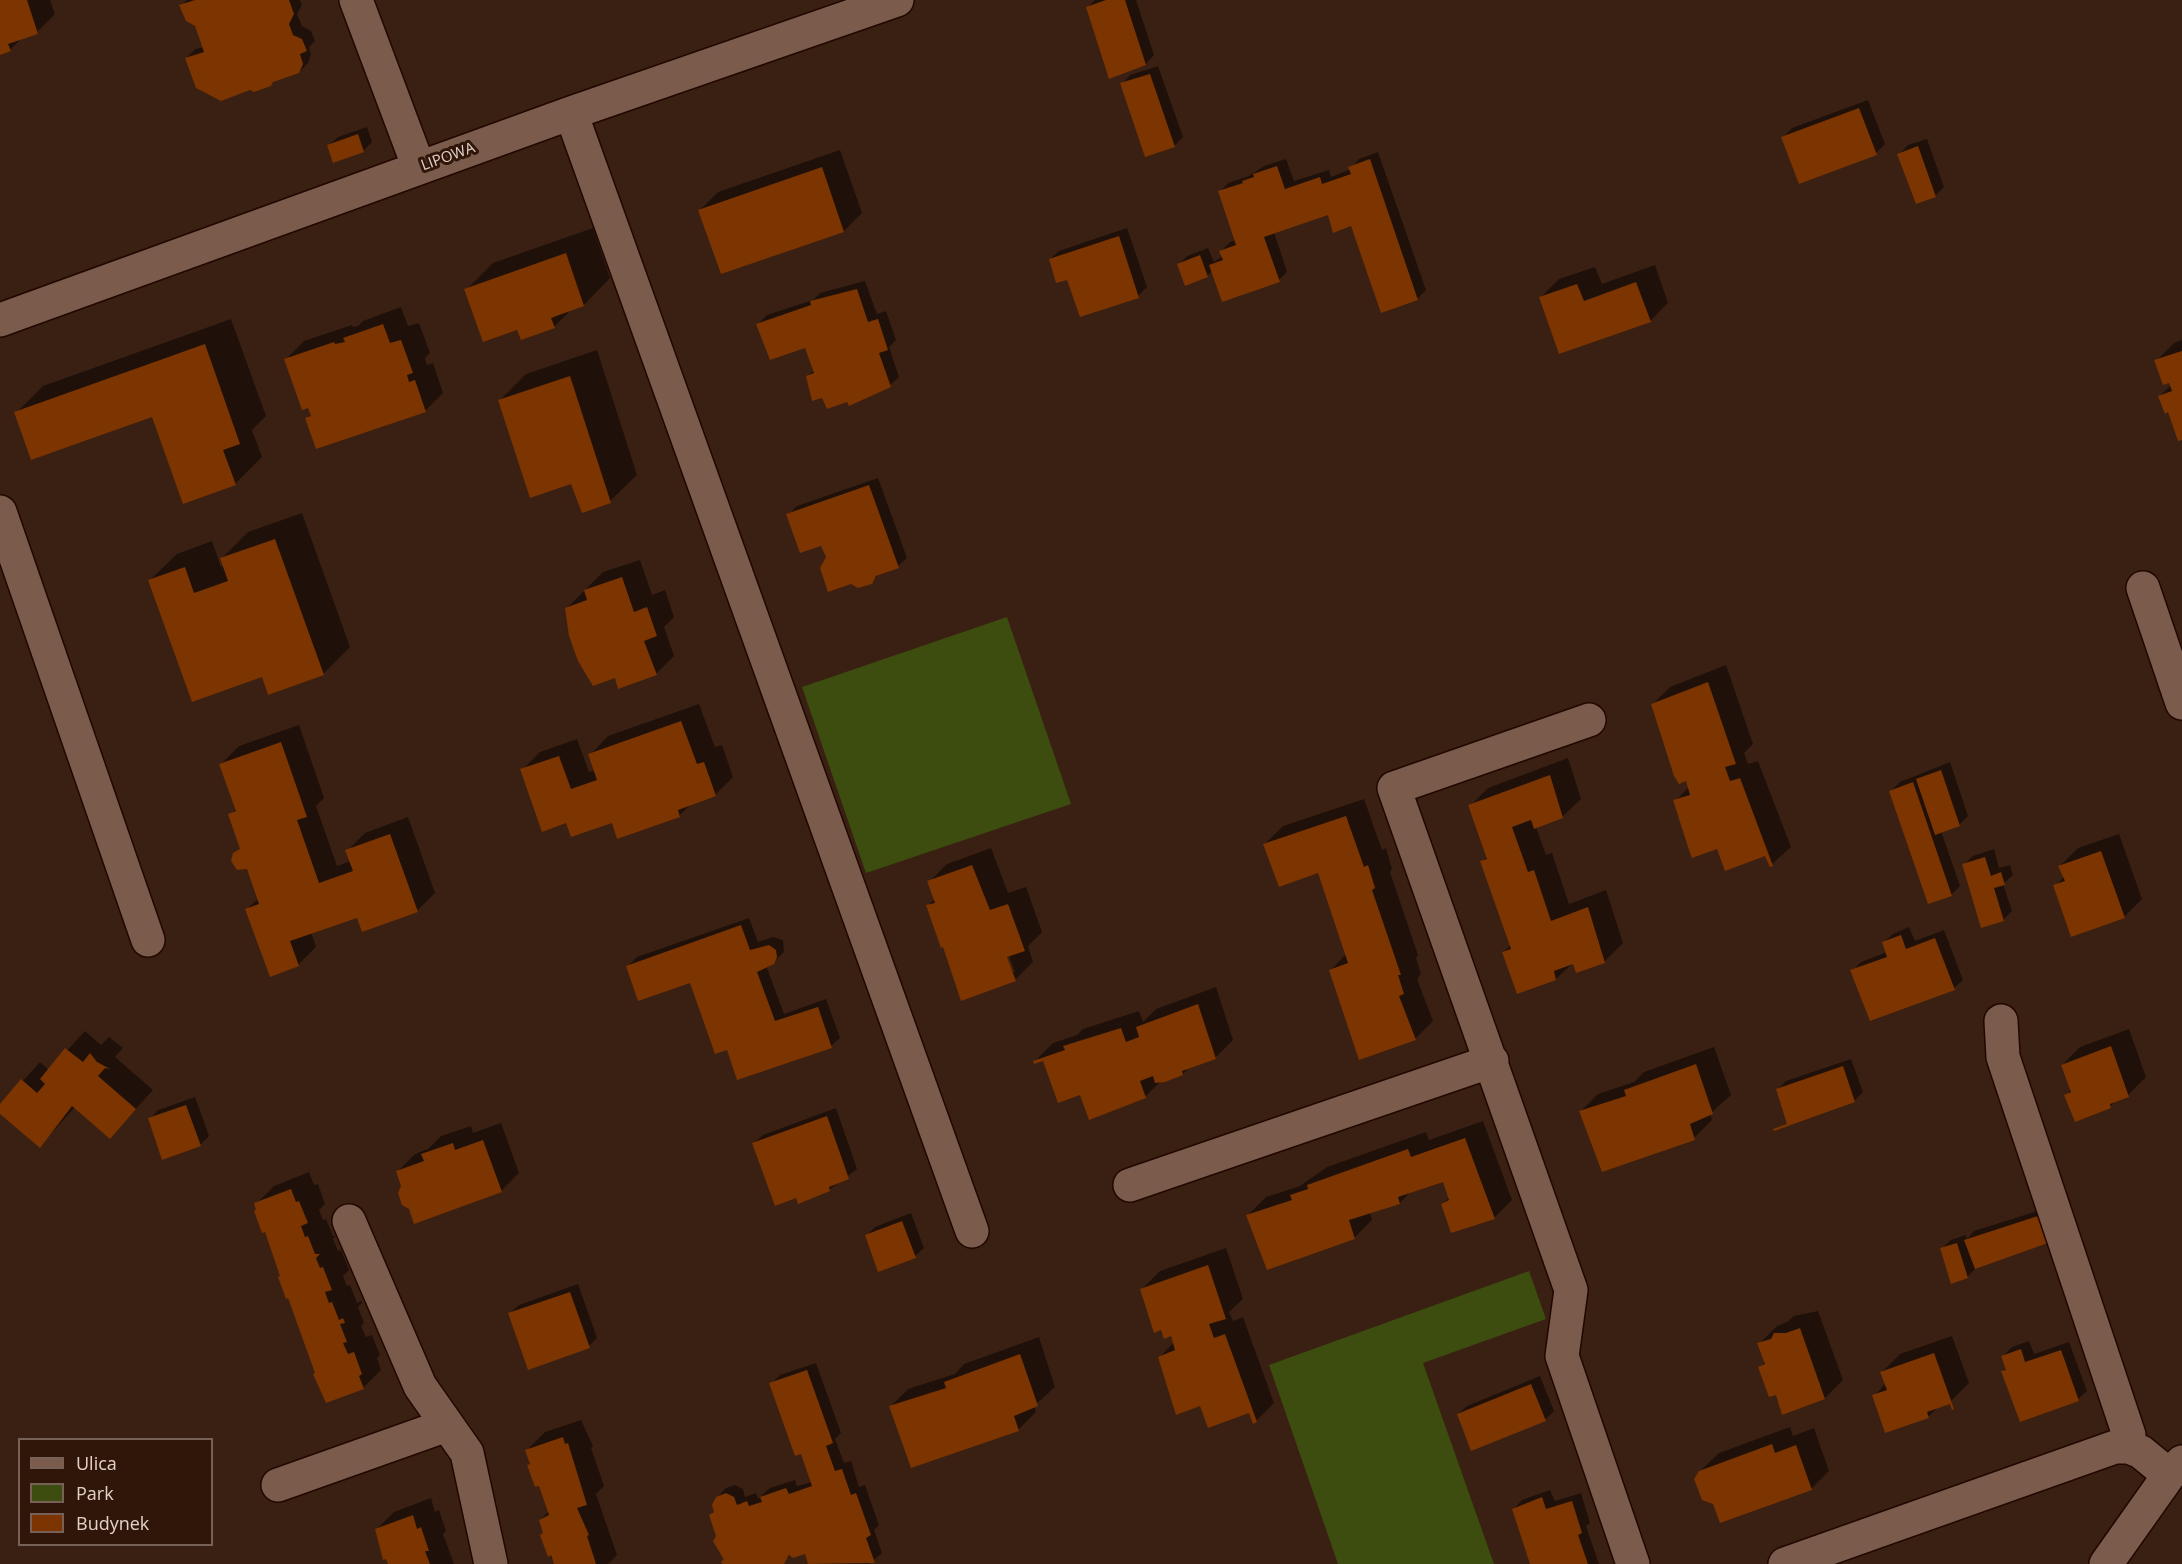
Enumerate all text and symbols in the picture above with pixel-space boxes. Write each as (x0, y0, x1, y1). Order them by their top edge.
street label: LIPOWA (419, 139, 477, 175)
legend (18, 1438, 213, 1546)
text: Ulica (76, 1451, 117, 1475)
text: Park (76, 1481, 114, 1505)
text: Budynek (76, 1511, 149, 1535)

